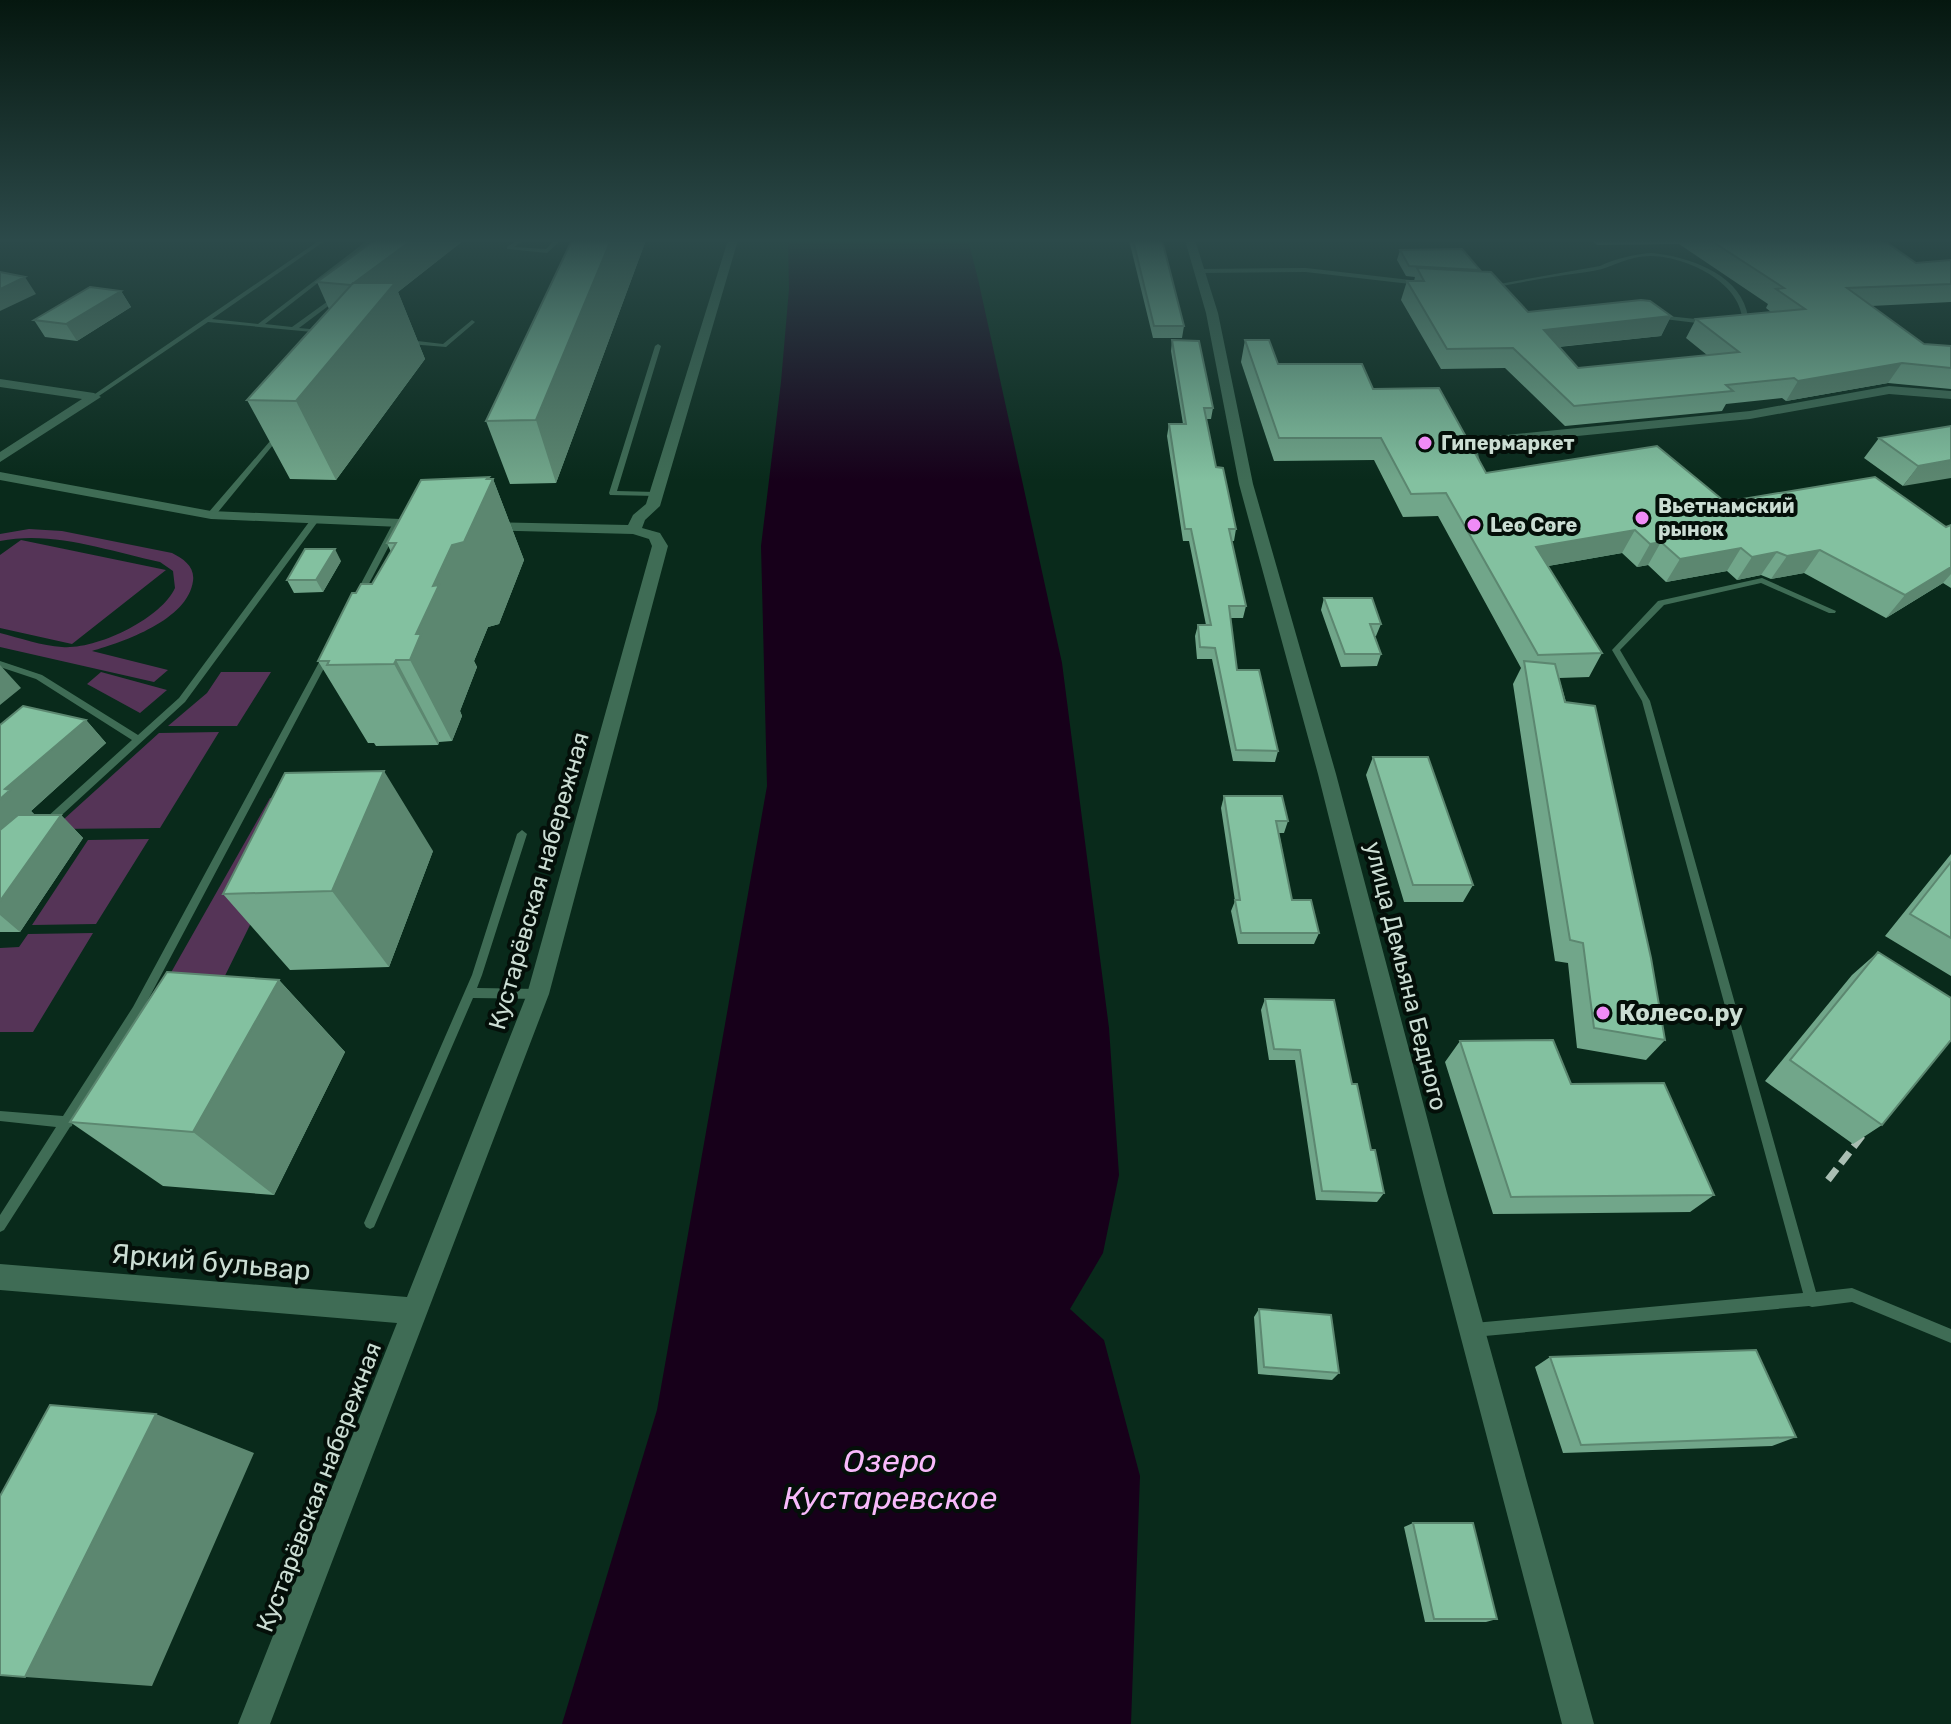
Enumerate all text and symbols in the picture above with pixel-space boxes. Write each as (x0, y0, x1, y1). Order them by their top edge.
place label: Гипермаркет (1441, 431, 1575, 455)
marker: Гипермаркет (1416, 434, 1434, 452)
place label: Вьетнамский рынок (1658, 494, 1795, 541)
marker: Вьетнамский рынок (1633, 509, 1651, 527)
place label: Leo Core (1490, 513, 1577, 537)
marker: Leo Core (1465, 516, 1483, 534)
street label: Кустарёвская набережная (483, 729, 595, 1033)
street label: улица Демьяна Бедного (1359, 839, 1453, 1113)
place label: Колесо.ру (1619, 999, 1743, 1027)
marker: Колесо.ру (1594, 1004, 1612, 1022)
street label: Яркий бульвар (110, 1237, 312, 1287)
street label: Кустарёвская набережная (251, 1338, 387, 1636)
water label: Озеро Кустаревское (783, 1442, 997, 1517)

